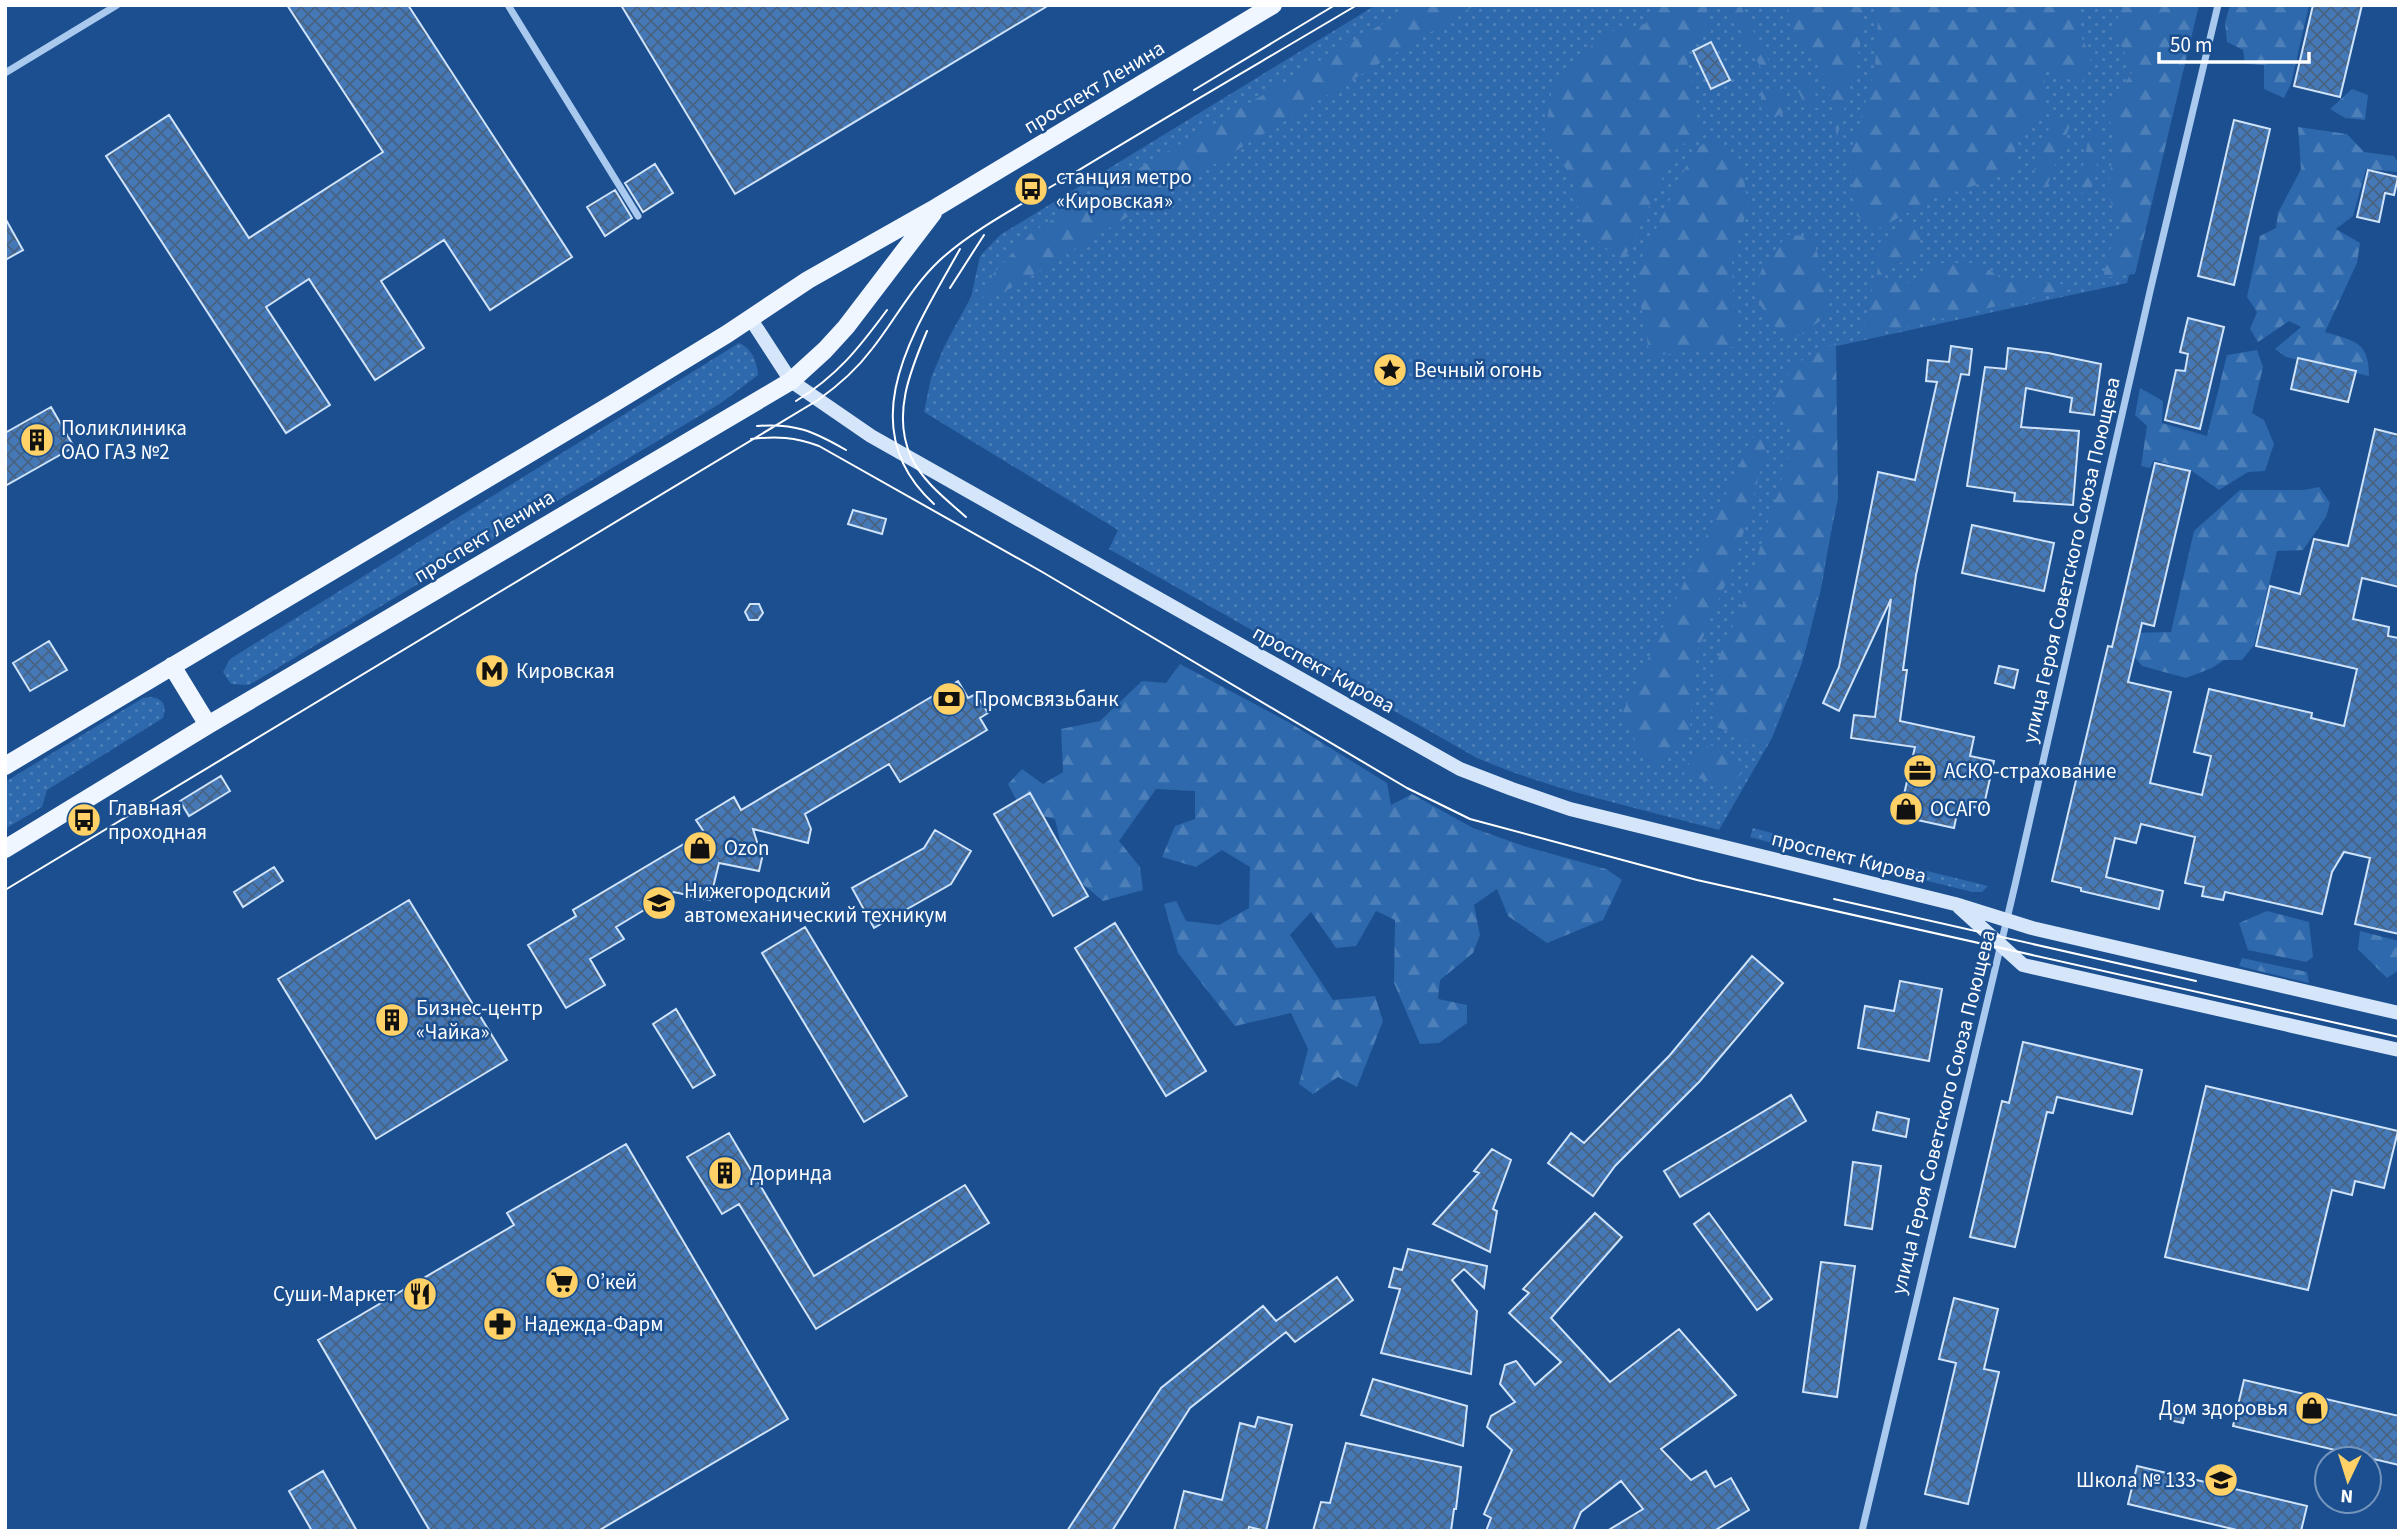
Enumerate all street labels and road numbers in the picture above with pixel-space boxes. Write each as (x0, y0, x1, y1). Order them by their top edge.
street label: проспект Ленина (1018, 33, 1170, 141)
street label: улица Героя Советского Союза Поющева (2014, 374, 2128, 746)
street label: проспект Ленина (408, 482, 560, 590)
street label: проспект Кирова (1247, 617, 1401, 721)
street label: проспект Кирова (1768, 823, 1930, 891)
street label: улица Героя Советского Союза Поющева (1883, 927, 2003, 1297)

